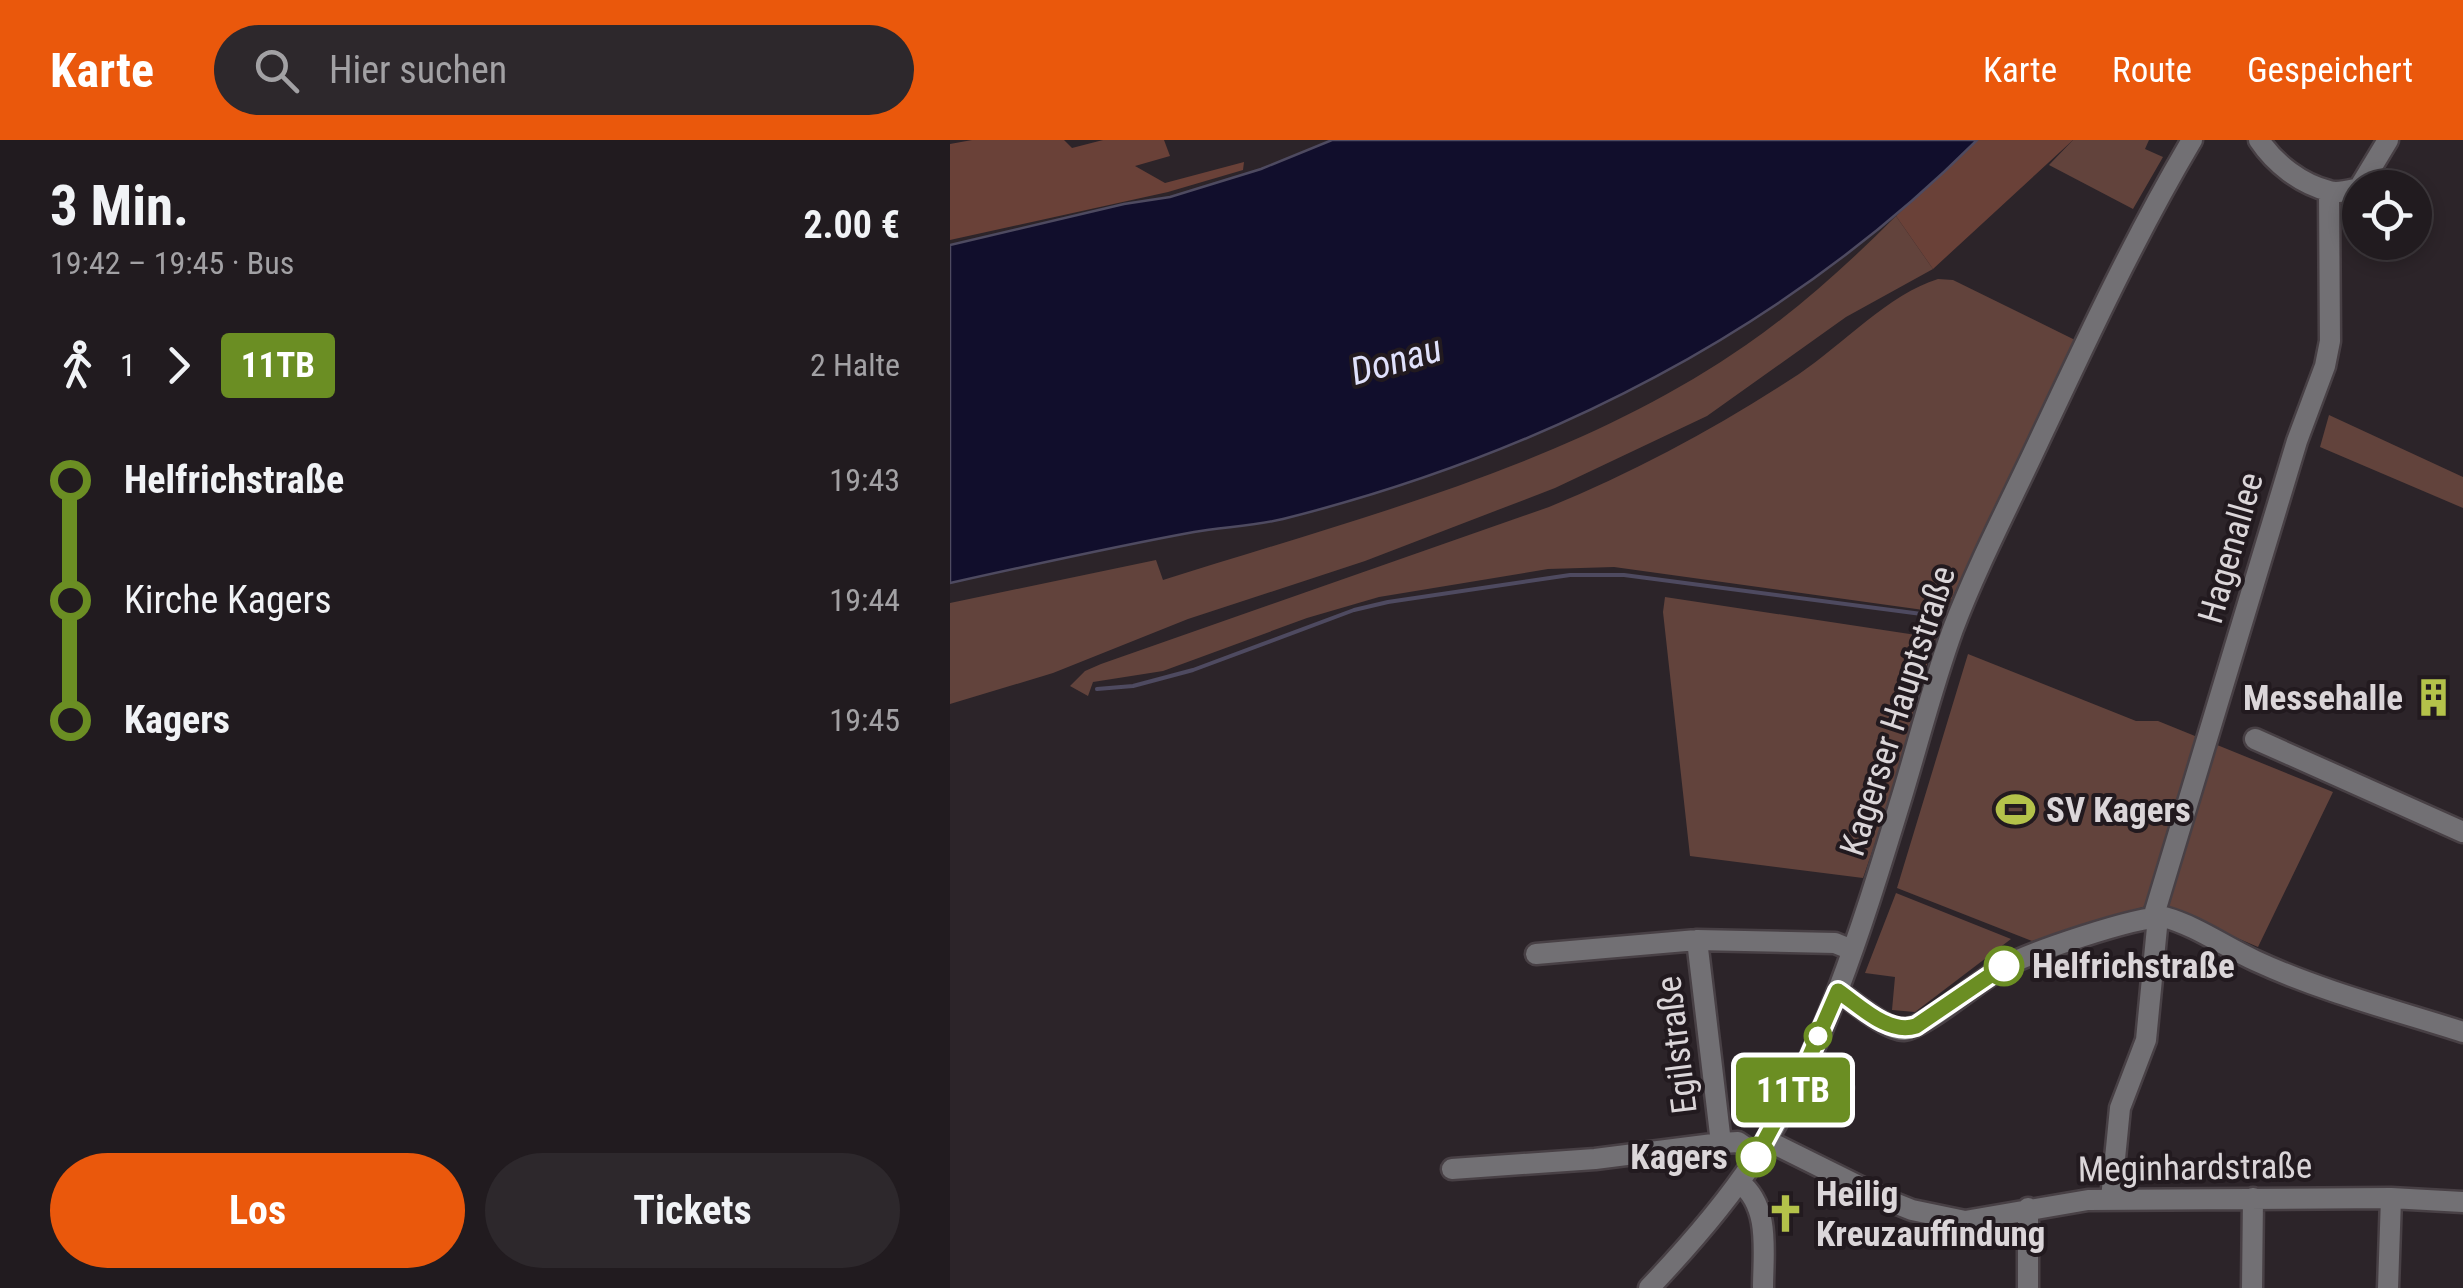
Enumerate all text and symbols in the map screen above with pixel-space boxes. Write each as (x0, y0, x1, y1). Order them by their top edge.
search box (214, 25, 914, 115)
text: Karte (50, 42, 154, 99)
icon: search (249, 43, 304, 98)
text: Hier suchen (329, 48, 507, 92)
text: Karte (1983, 50, 2057, 91)
text: Route (2112, 50, 2192, 91)
text: Gespeichert (2247, 50, 2413, 91)
map controls (2342, 170, 2432, 260)
button: locate (2342, 170, 2432, 260)
text: 3 Min. (50, 174, 189, 238)
text: 2.00 € (803, 203, 900, 247)
text: 19:42 – 19:45 · Bus (50, 244, 294, 282)
water label: Donau (1345, 326, 1447, 394)
icon: walk (50, 338, 105, 393)
icon: forward (151, 338, 206, 393)
text: 11TB (241, 345, 315, 386)
text: 1 (120, 346, 136, 384)
text: 2 Halte (810, 346, 900, 384)
text: Helfrichstraße (124, 458, 344, 502)
text: 19:43 (829, 461, 900, 499)
street label: Hagenallee (2190, 468, 2272, 628)
street label: Kagerser Hauptstraße (1832, 561, 1964, 861)
text: Kirche Kagers (124, 578, 332, 622)
text: 19:44 (829, 581, 900, 619)
building icon: Messehalle (2412, 677, 2454, 719)
place label: Messehalle (2243, 678, 2403, 719)
text: Kagers (124, 698, 230, 742)
text: 19:45 (829, 701, 900, 739)
sports icon: SV Kagers (1995, 789, 2037, 831)
place label: SV Kagers (2046, 790, 2191, 831)
place label: Helfrichstraße (2032, 946, 2235, 987)
marker: Helfrichstraße (1985, 947, 2023, 985)
street label: Egilstraße (1648, 974, 1706, 1116)
unlabelled marker (1805, 1023, 1831, 1049)
line badge: 11TB (1723, 1058, 1863, 1122)
text: 11TB (1756, 1070, 1830, 1111)
place label: Kagers (1630, 1137, 1728, 1178)
marker: Kagers (1737, 1138, 1775, 1176)
street label: Meginhardstraße (2078, 1145, 2312, 1191)
button: Los (50, 1153, 465, 1268)
button: Tickets (485, 1153, 900, 1268)
place label: Heilig Kreuzauffindung (1816, 1174, 2045, 1255)
church icon: Heilig Kreuzauffindung (1765, 1193, 1807, 1235)

